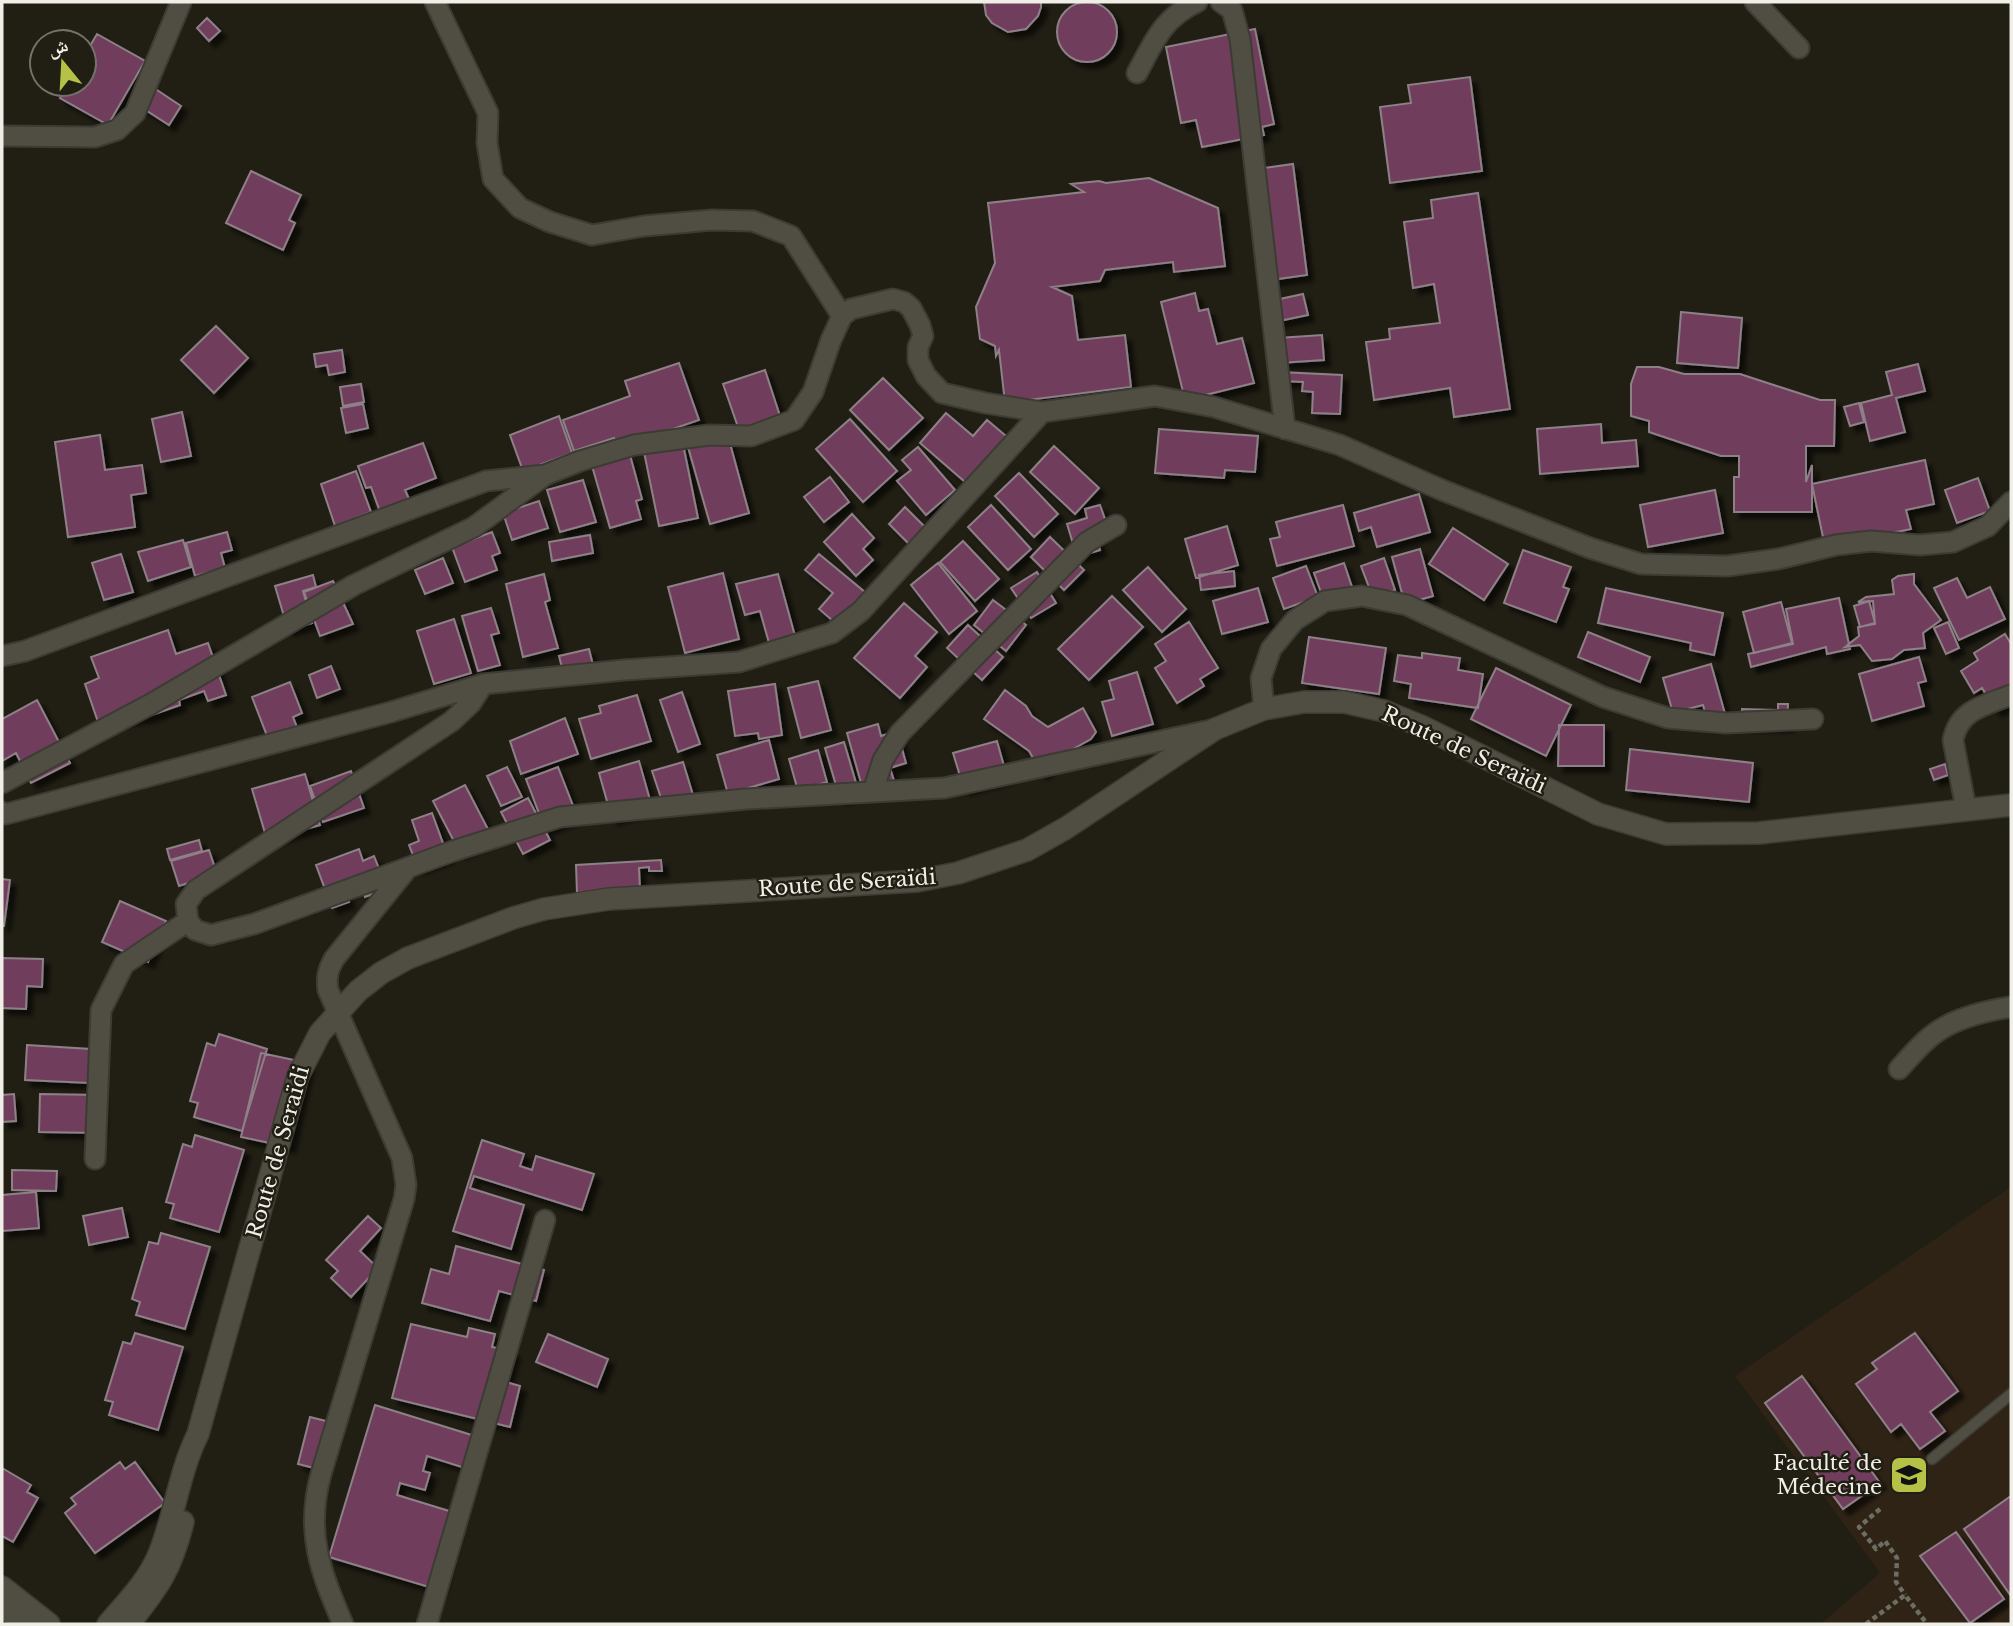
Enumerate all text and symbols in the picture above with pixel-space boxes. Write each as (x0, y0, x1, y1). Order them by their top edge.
north arrow (28, 28, 98, 98)
text: ش (45, 33, 71, 61)
street label: Route de Seraïdi (1378, 701, 1550, 799)
street label: Route de Seraïdi (757, 864, 937, 902)
street label: Route de Seraïdi (241, 1063, 315, 1241)
place label: Faculté de Médecine (1773, 1450, 1882, 1500)
school or university icon: Faculté de Médecine (1888, 1454, 1930, 1496)

